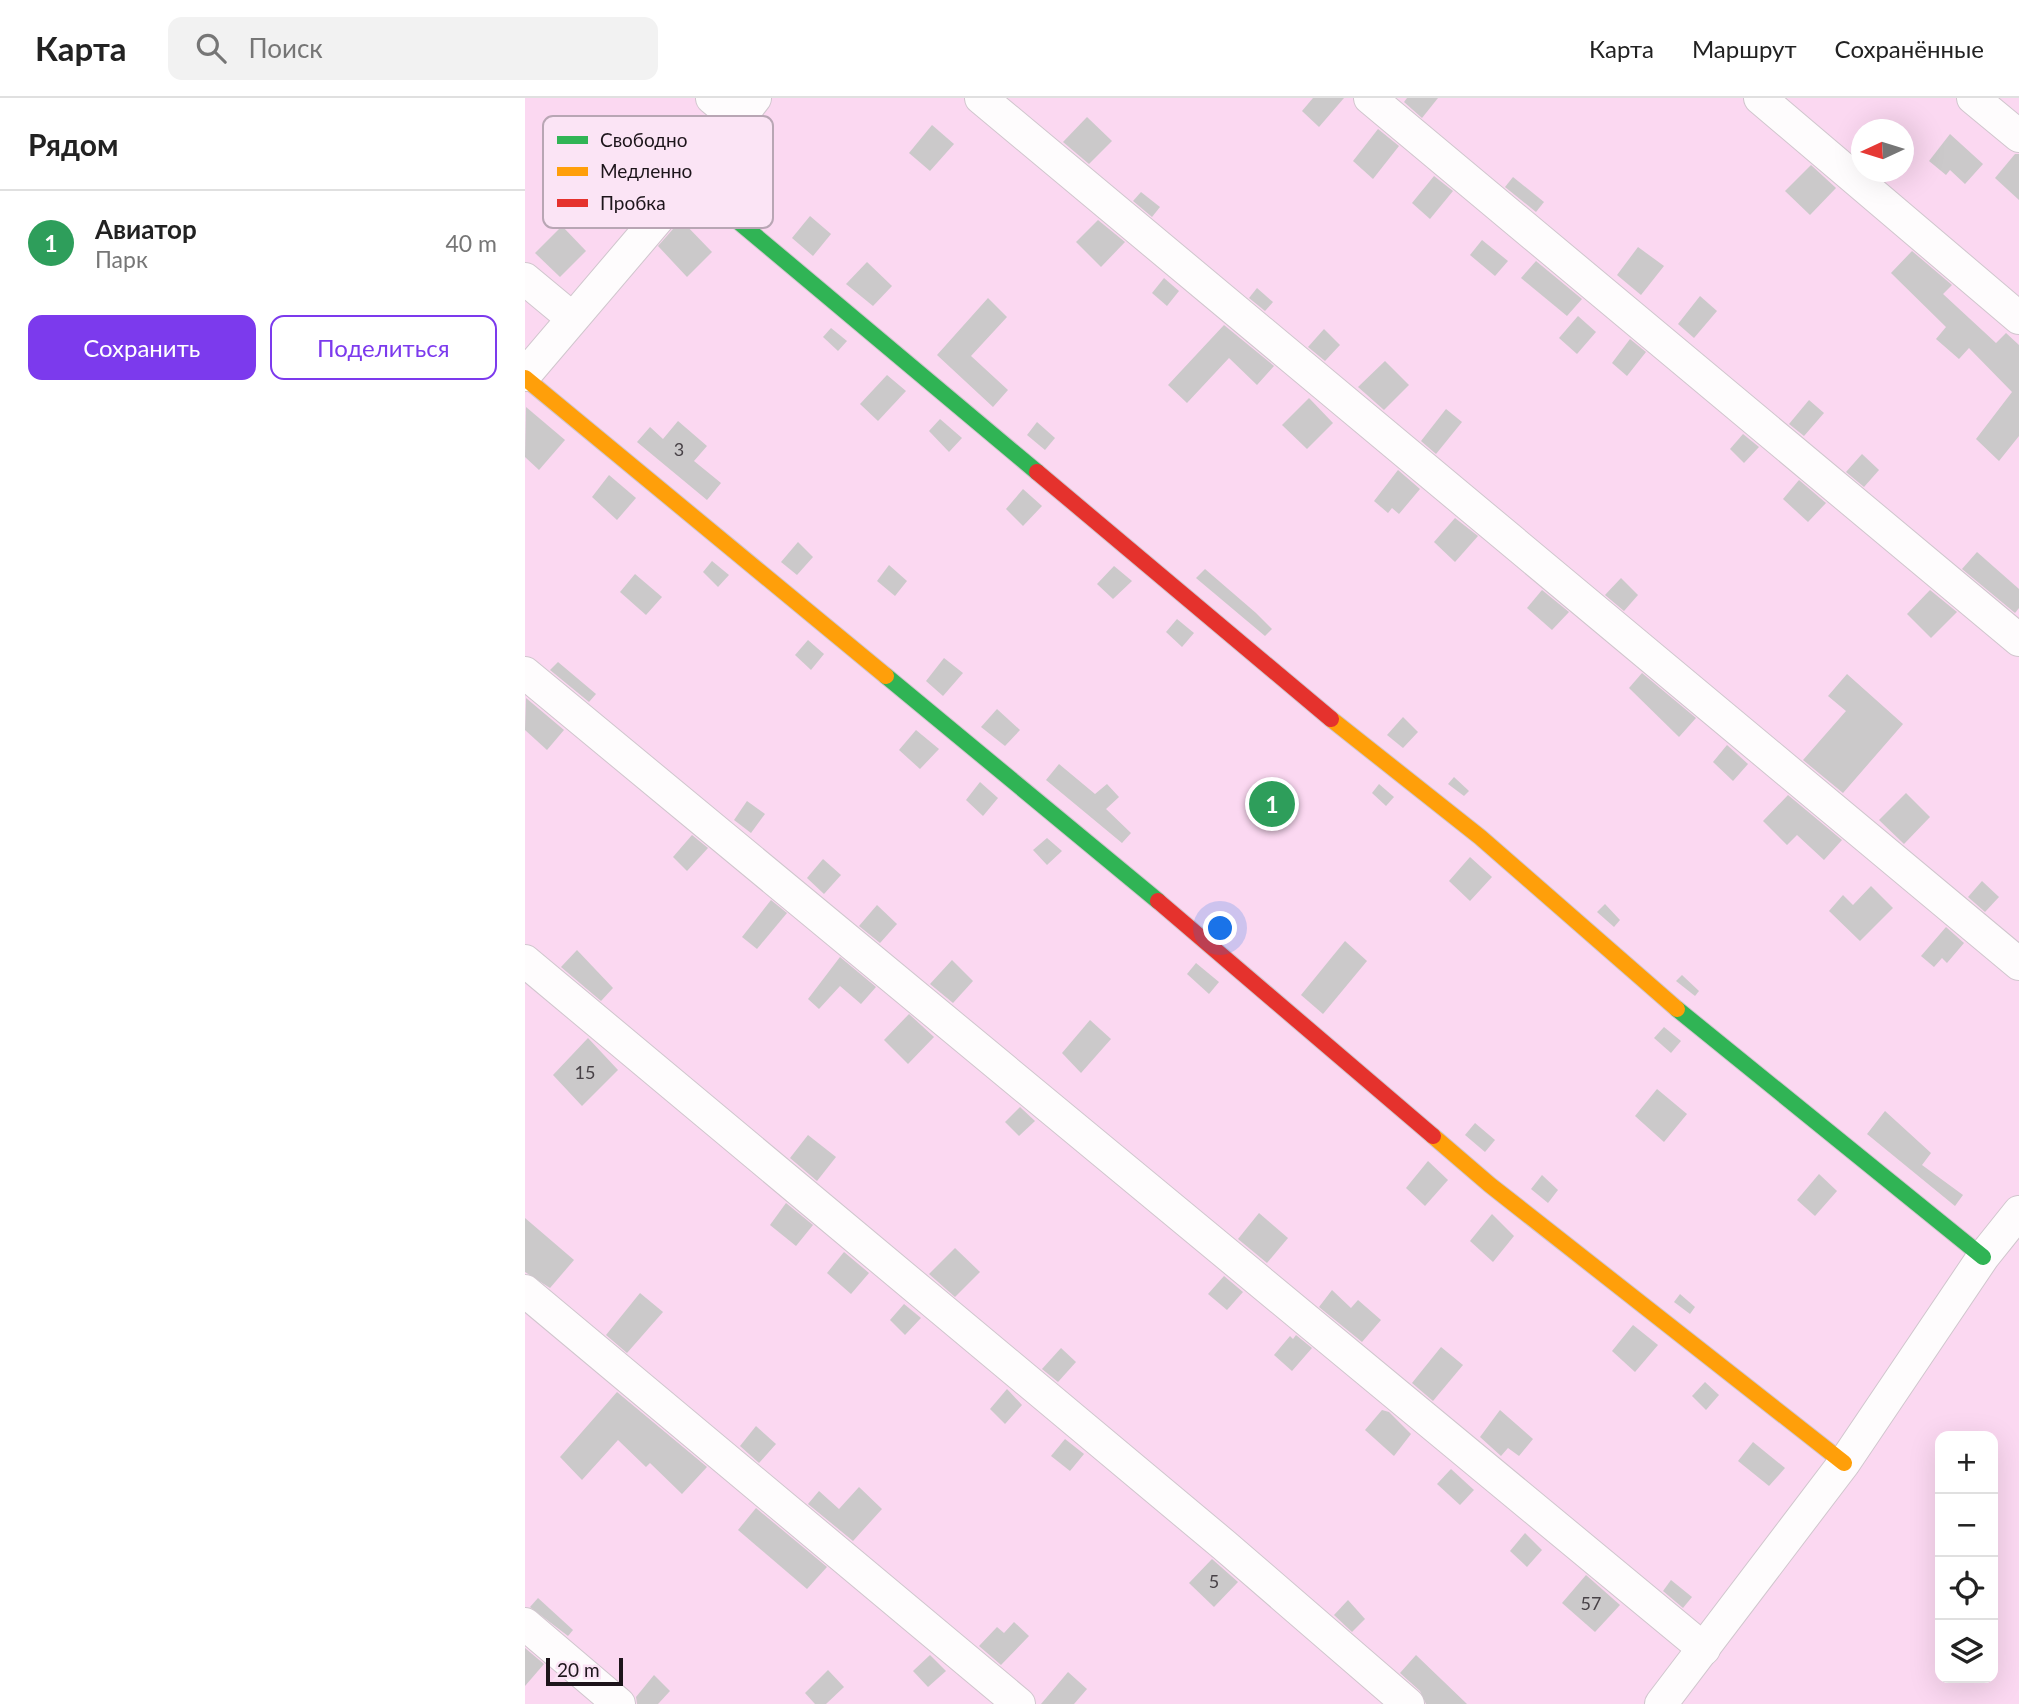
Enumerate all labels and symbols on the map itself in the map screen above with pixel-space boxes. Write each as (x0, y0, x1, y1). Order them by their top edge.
legend (543, 116, 773, 228)
north arrow (1851, 119, 1914, 182)
text: Свободно (600, 128, 688, 151)
text: Медленно (600, 159, 692, 182)
text: Пробка (600, 191, 666, 214)
house number: 3 (674, 438, 684, 460)
pin: 1 (1249, 778, 1295, 830)
your location (1203, 911, 1237, 945)
house number: 15 (575, 1061, 595, 1083)
house number: 5 (1209, 1570, 1219, 1592)
house number: 57 (1581, 1592, 1601, 1614)
scale bar (546, 1655, 623, 1687)

